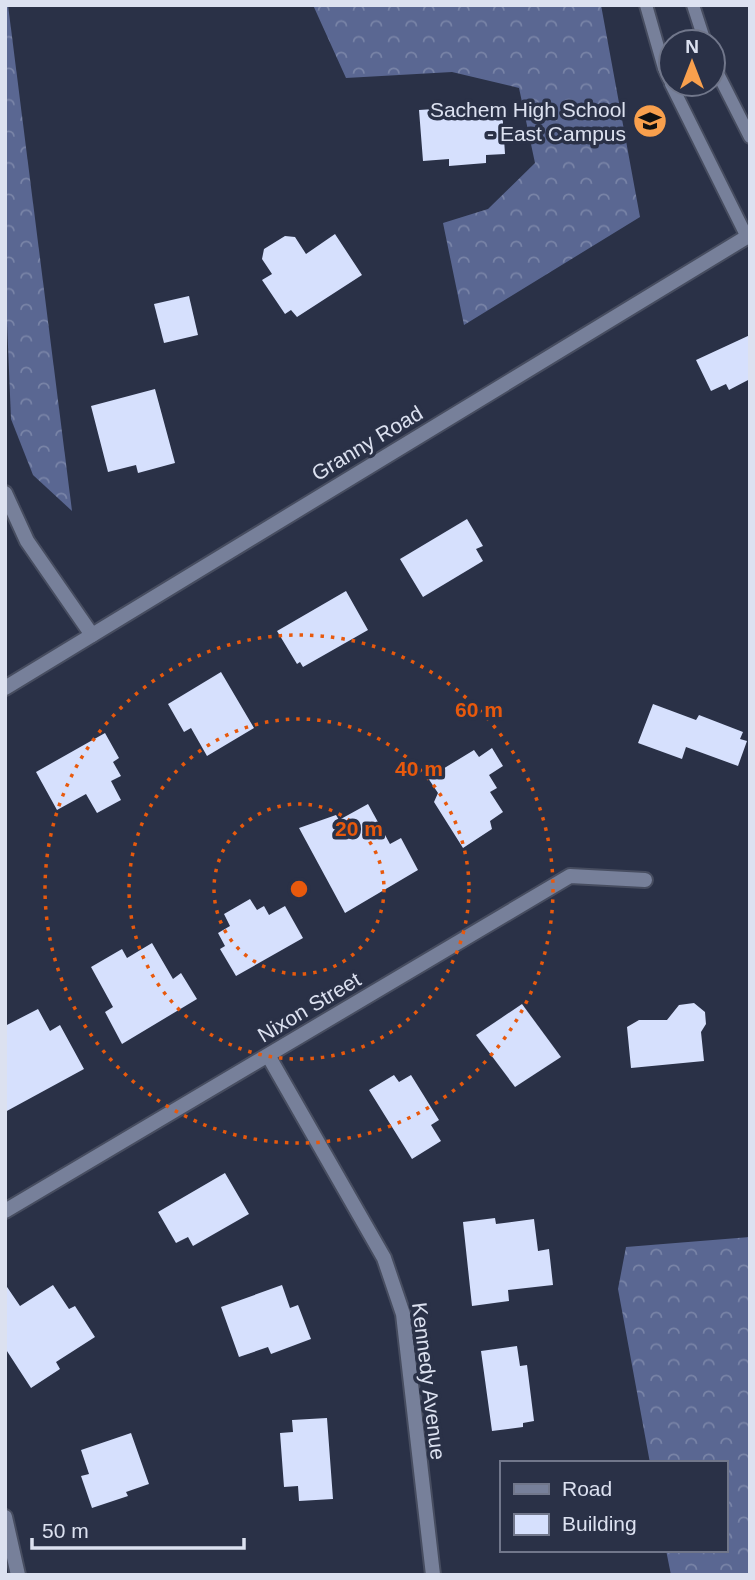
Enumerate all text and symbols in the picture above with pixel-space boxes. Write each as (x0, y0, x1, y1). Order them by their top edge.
north arrow (657, 28, 727, 98)
text: N (685, 36, 699, 57)
place label: Sachem High School - East Campus (430, 98, 626, 145)
school or university icon: Sachem High School - East Campus (631, 102, 669, 140)
street label: Granny Road (308, 401, 426, 485)
text: 60 m (455, 698, 503, 721)
text: 40 m (395, 757, 443, 780)
text: 20 m (335, 817, 383, 840)
centre of rings (287, 877, 311, 901)
street label: Nixon Street (254, 967, 365, 1047)
street label: Kennedy Avenue (408, 1301, 450, 1461)
legend (500, 1461, 727, 1552)
text: Road (562, 1477, 612, 1500)
scale bar (32, 1506, 243, 1550)
text: Building (562, 1512, 637, 1535)
text: 50 m (42, 1519, 89, 1542)

